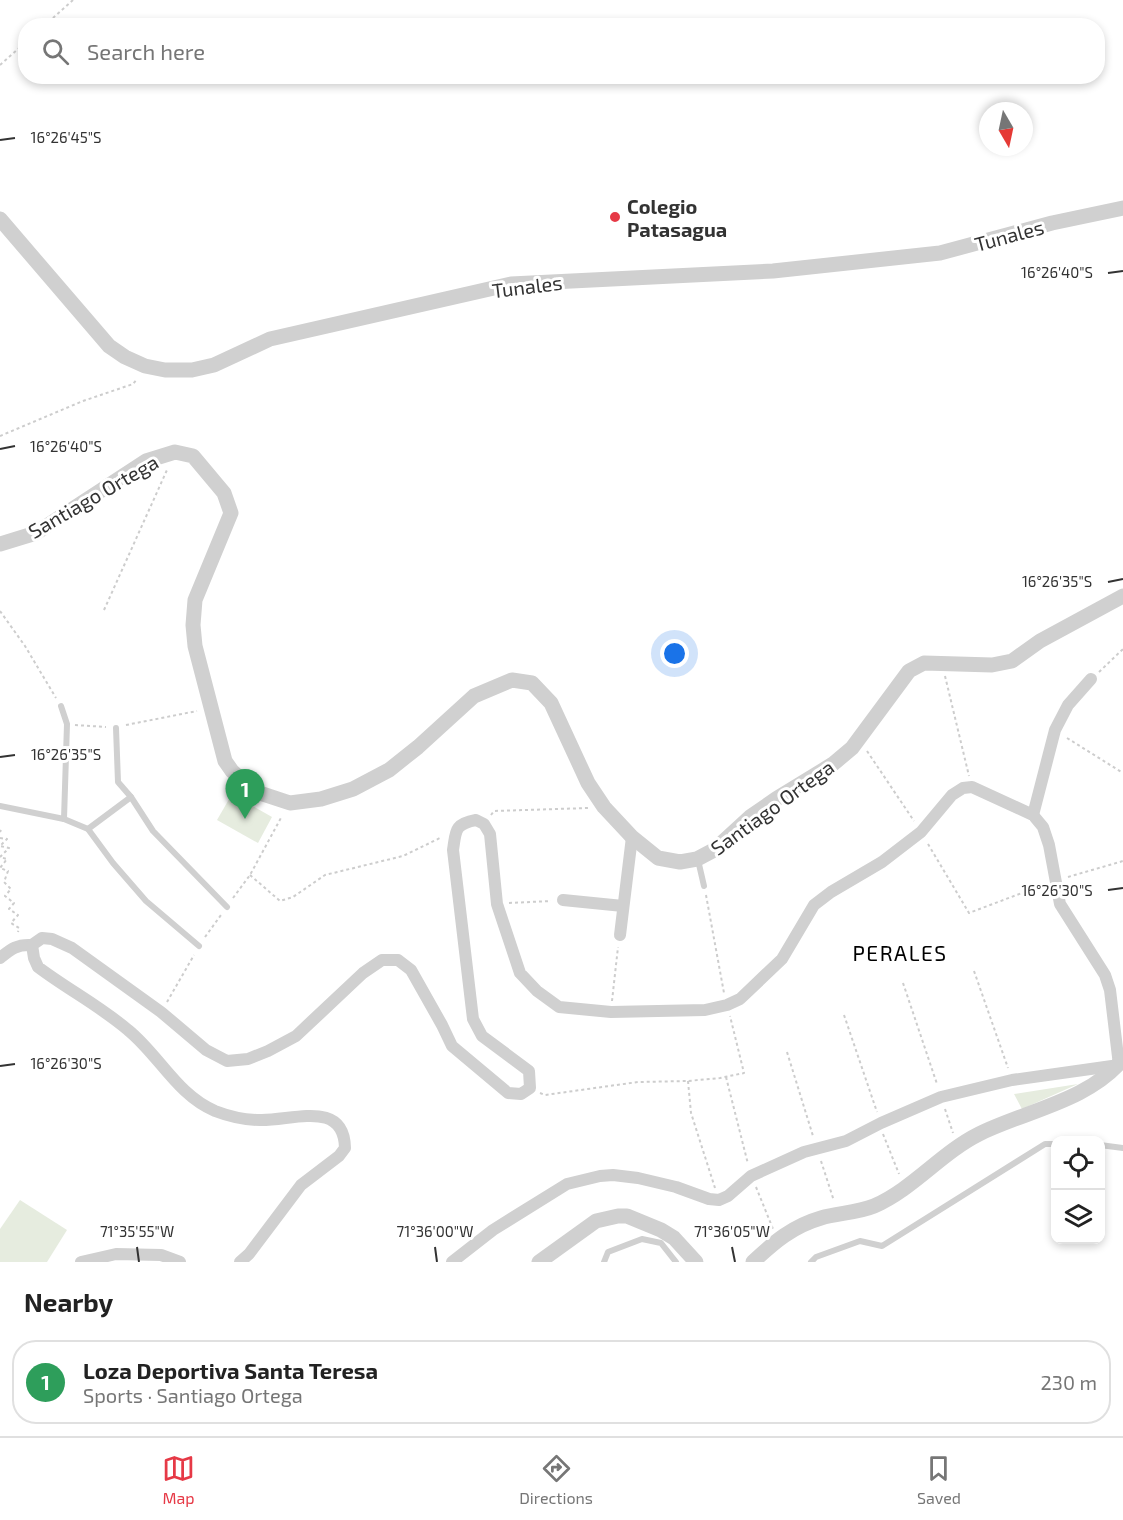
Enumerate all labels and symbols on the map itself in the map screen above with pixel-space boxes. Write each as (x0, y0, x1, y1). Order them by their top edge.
north arrow (979, 102, 1033, 156)
text: 16°26'45"S (31, 128, 101, 146)
place label: Colegio Patasagua (627, 194, 727, 241)
marker: Colegio Patasagua (608, 210, 622, 224)
street label: Tunales (972, 214, 1046, 256)
text: 16°26'40"S (1021, 263, 1093, 281)
street label: Tunales (490, 270, 564, 302)
text: 16°26'40"S (30, 437, 102, 455)
street label: Santiago Ortega (24, 449, 162, 543)
text: 16°26'35"S (1022, 572, 1092, 590)
your location (660, 639, 689, 668)
text: 16°26'35"S (31, 745, 101, 763)
street label: Santiago Ortega (706, 754, 838, 860)
pin: 1 (226, 770, 264, 819)
text: 16°26'30"S (1021, 881, 1093, 899)
district label: PERALES (852, 940, 948, 965)
text: 16°26'30"S (30, 1054, 102, 1072)
text: 71°35'55"W (100, 1222, 174, 1240)
text: 71°36'00"W (397, 1222, 473, 1240)
text: 71°36'05"W (694, 1222, 770, 1240)

